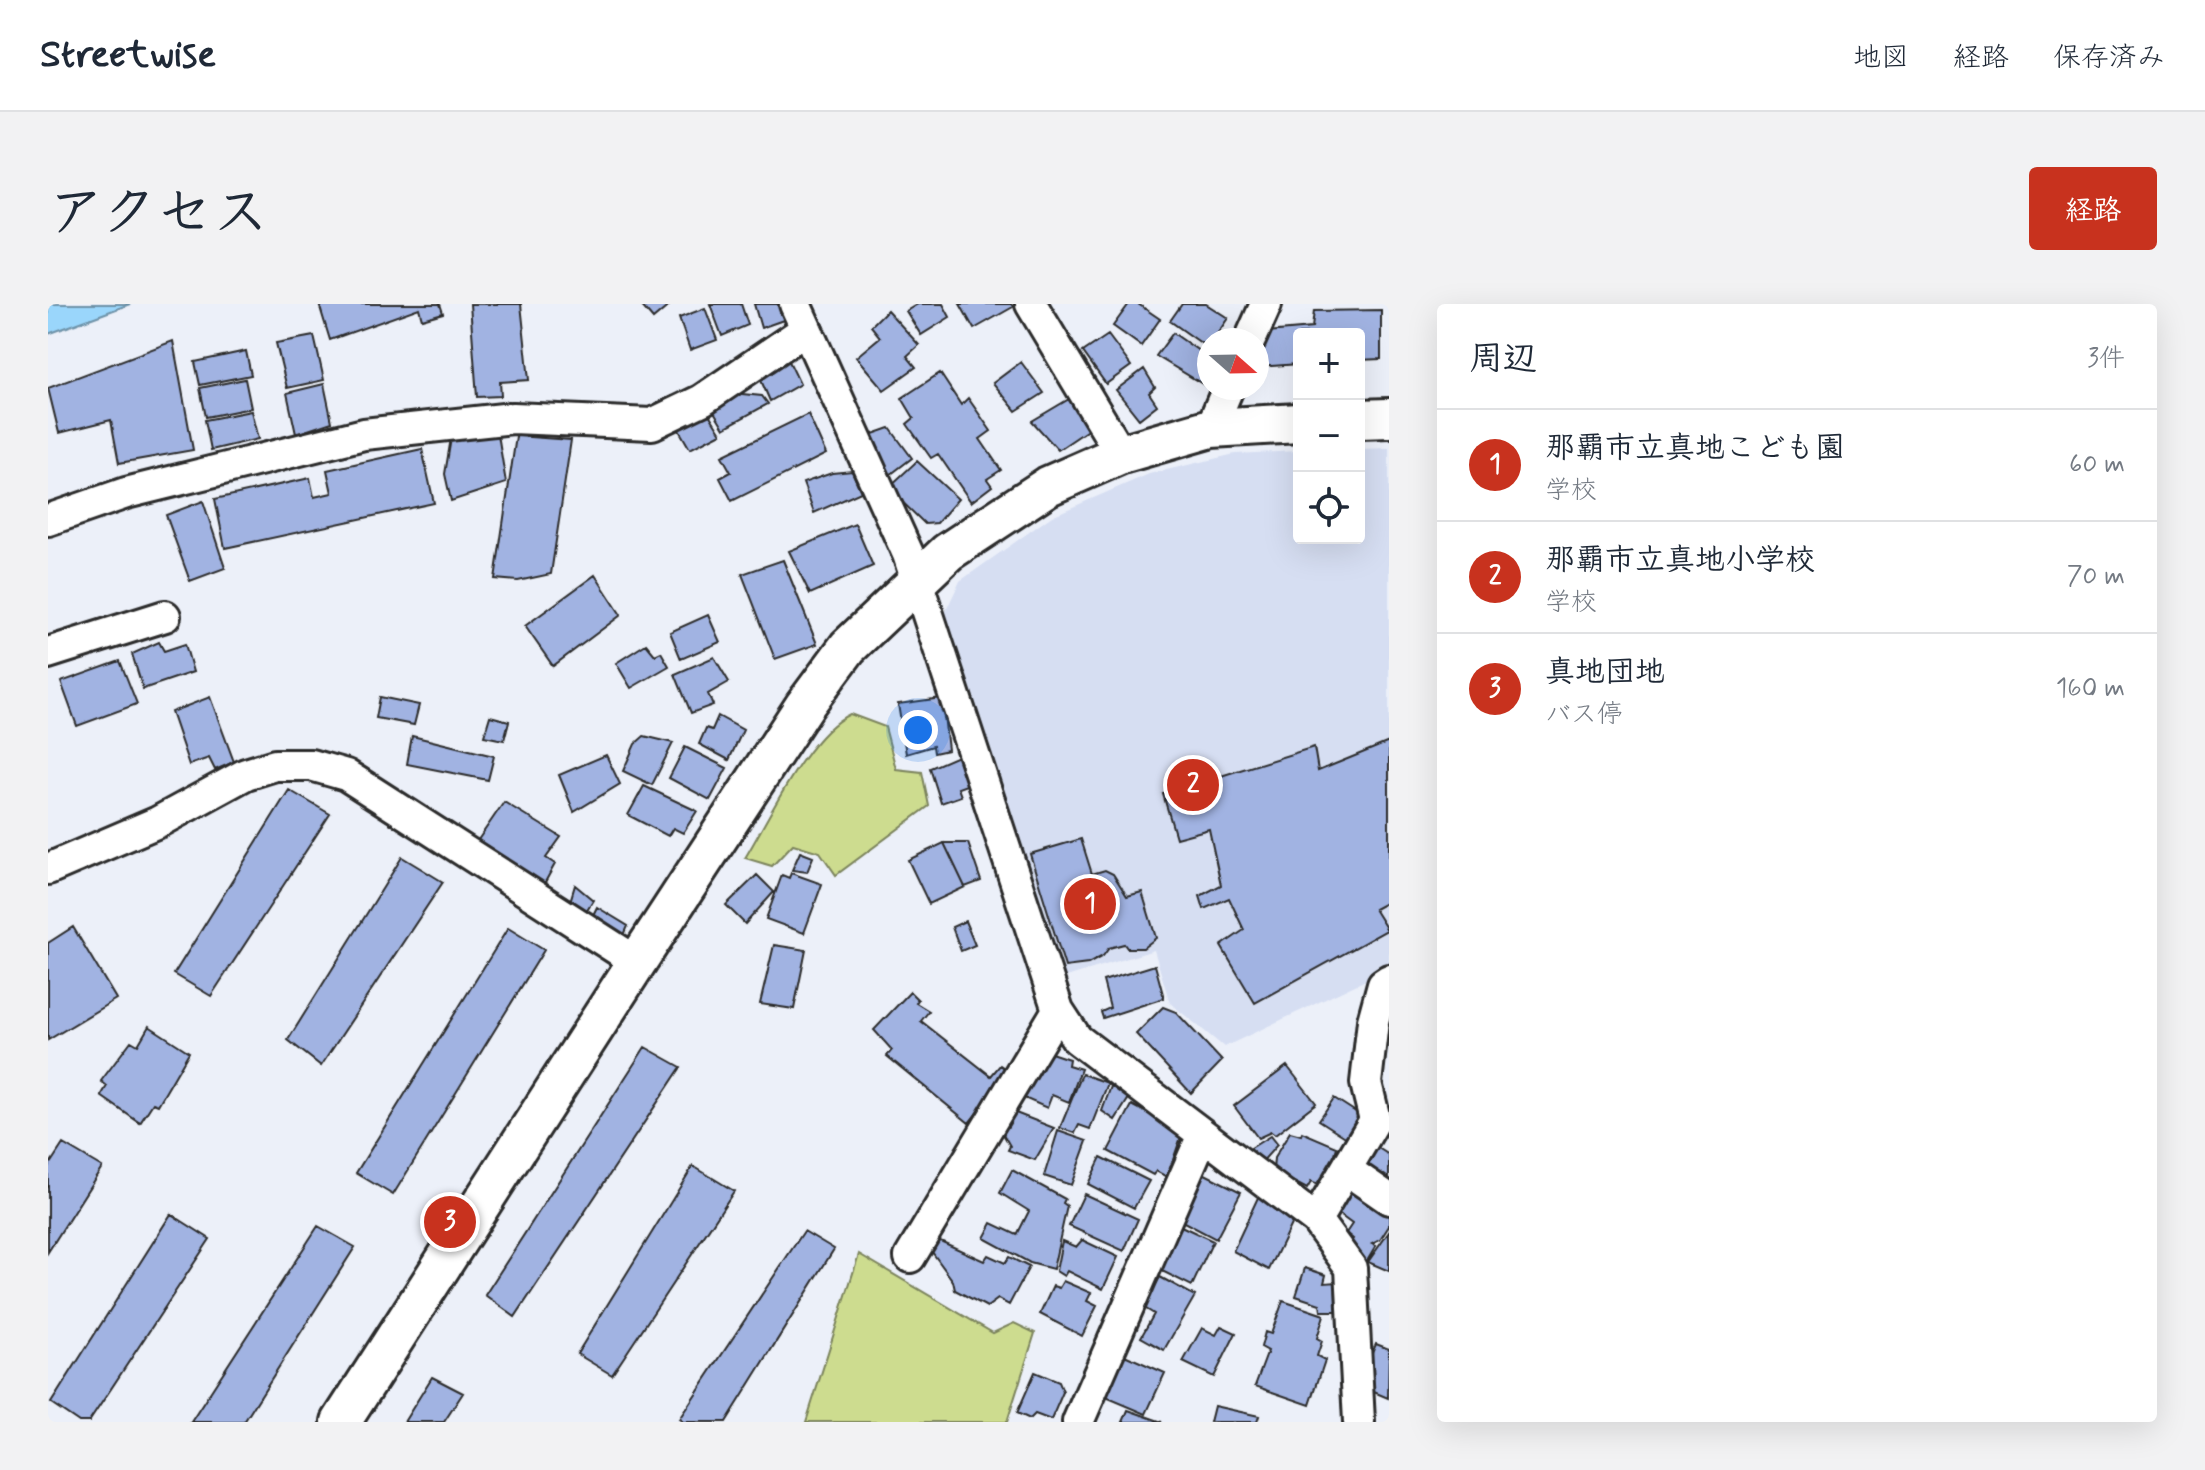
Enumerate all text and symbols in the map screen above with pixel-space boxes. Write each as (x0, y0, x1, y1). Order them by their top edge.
text: Streetwise (40, 31, 216, 80)
text: 地図 (1853, 40, 1909, 77)
text: 経路 (1953, 40, 2009, 77)
text: 保存済み (2053, 40, 2165, 77)
button: 経路 (2029, 167, 2157, 250)
text: アクセス (48, 178, 269, 251)
north arrow (1197, 328, 1269, 400)
map controls (1293, 328, 1365, 544)
button: + (1293, 328, 1365, 400)
text: 周辺 (1469, 337, 1537, 382)
text: 3件 (2087, 342, 2125, 376)
button: − (1293, 400, 1365, 472)
text: 那覇市立真地こども園 (1545, 429, 1845, 468)
text: 1 (1489, 448, 1501, 482)
text: 60 m (2069, 448, 2125, 482)
button: locate (1293, 472, 1365, 544)
text: 学校 (1545, 474, 1597, 508)
text: 那覇市立真地小学校 (1545, 541, 1815, 580)
text: 2 (1489, 560, 1501, 594)
text: 70 m (2067, 560, 2125, 594)
text: 学校 (1545, 586, 1597, 620)
text: 真地団地 (1545, 653, 1665, 692)
text: 3 (1489, 672, 1501, 706)
text: 160 m (2056, 672, 2125, 706)
text: バス停 (1545, 698, 1623, 732)
your location (898, 710, 938, 750)
pin: 2 (1167, 755, 1219, 815)
pin: 1 (1064, 874, 1116, 934)
pin: 3 (424, 1192, 476, 1252)

